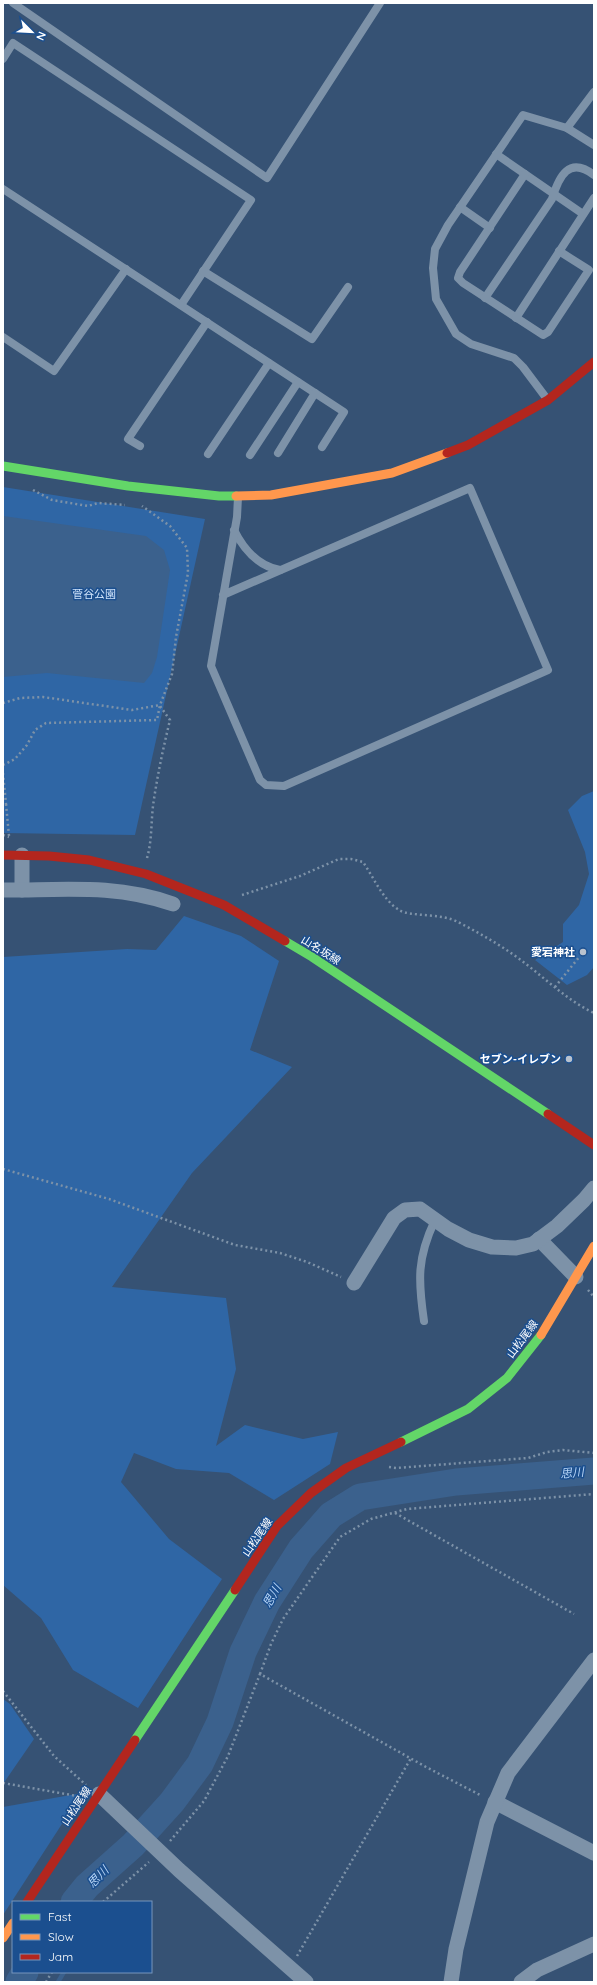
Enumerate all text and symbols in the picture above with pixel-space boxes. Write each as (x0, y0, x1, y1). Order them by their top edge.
north arrow (12, 12, 52, 52)
text: N (33, 30, 49, 43)
park label: 菅谷公園 (72, 587, 116, 601)
street label: 山名坂線 (299, 932, 343, 968)
place label: 愛宕神社 (531, 945, 575, 959)
marker: 愛宕神社 (578, 947, 588, 957)
place label: セブン-イレブン (480, 1052, 561, 1066)
marker: セブン-イレブン (564, 1054, 574, 1064)
street label: 山松尾線 (503, 1317, 541, 1361)
water label: 思川 (559, 1464, 587, 1481)
street label: 山松尾線 (239, 1515, 275, 1559)
water label: 思川 (259, 1580, 285, 1610)
street label: 山松尾線 (58, 1784, 94, 1828)
water label: 思川 (84, 1861, 113, 1891)
legend (12, 1901, 152, 1973)
text: Fast (48, 1909, 72, 1924)
text: Slow (48, 1929, 74, 1944)
text: Jam (48, 1949, 73, 1964)

